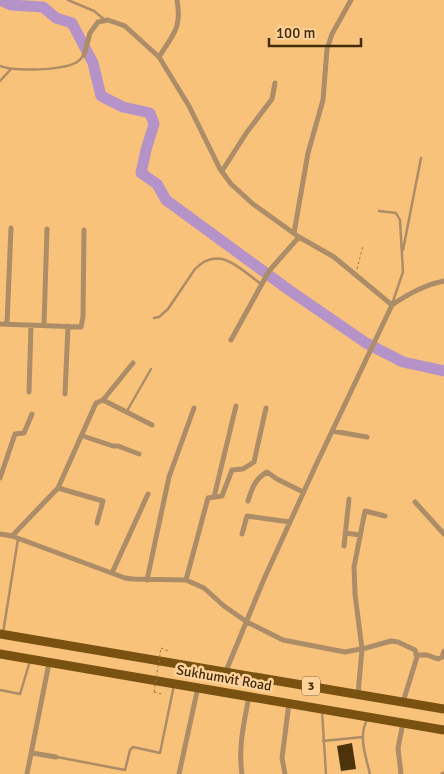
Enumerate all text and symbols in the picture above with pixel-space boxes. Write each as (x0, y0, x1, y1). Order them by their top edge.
scale bar (269, 15, 362, 47)
text: 100 m (276, 24, 316, 42)
street label: Sukhumvit Road (175, 661, 273, 695)
road number: 3 (302, 676, 320, 696)

